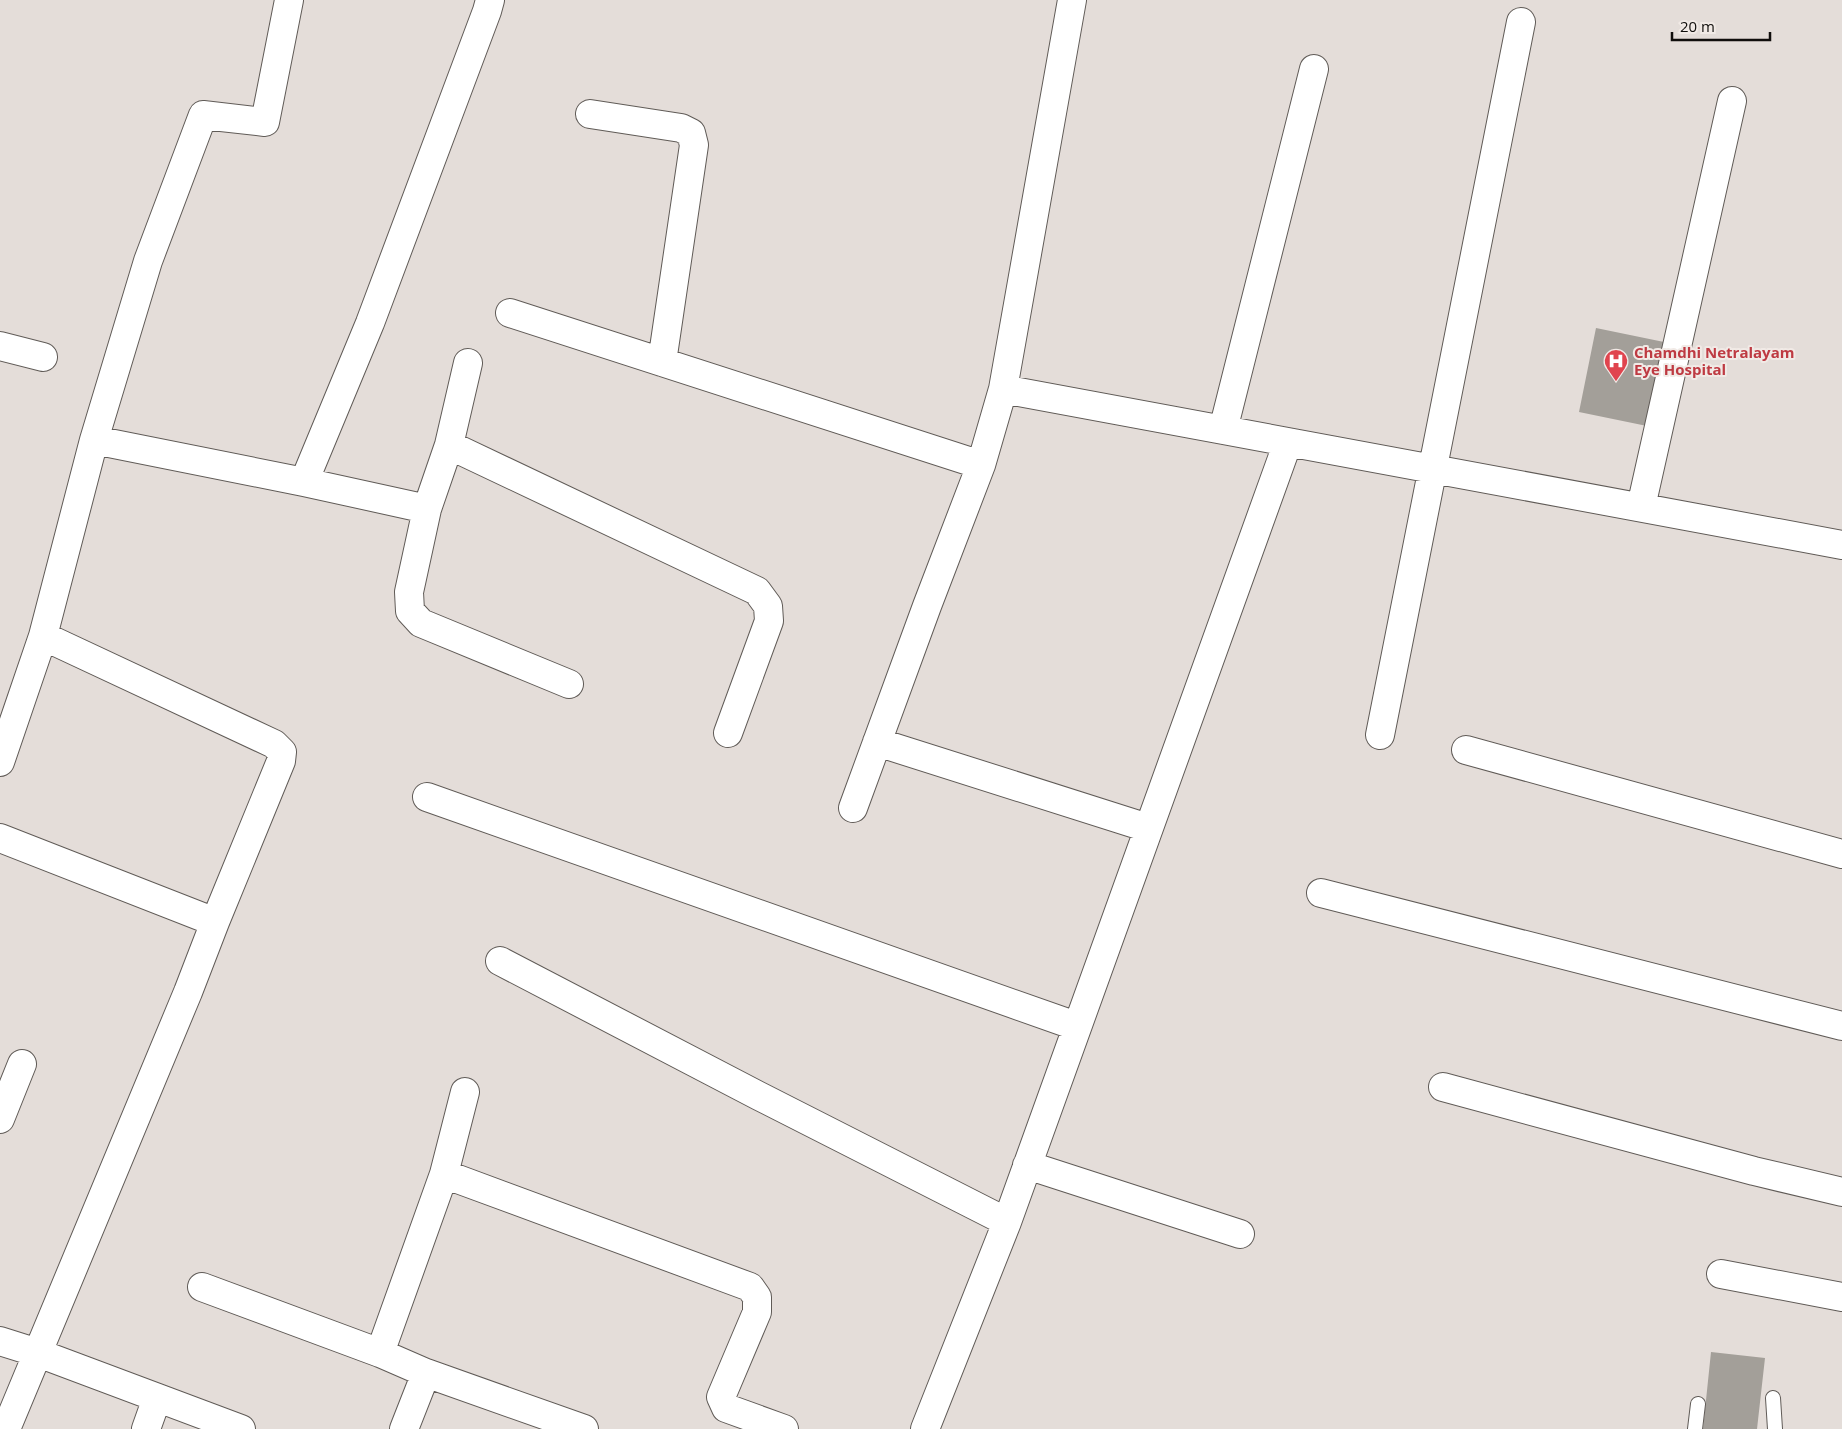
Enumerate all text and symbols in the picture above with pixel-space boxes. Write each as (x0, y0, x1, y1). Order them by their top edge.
scale bar (1672, 10, 1770, 42)
text: 20 m (1680, 16, 1715, 36)
place label: Chamdhi Netralayam Eye Hospital (1634, 342, 1794, 379)
hospital icon: Chamdhi Netralayam Eye Hospital (1603, 348, 1629, 382)

